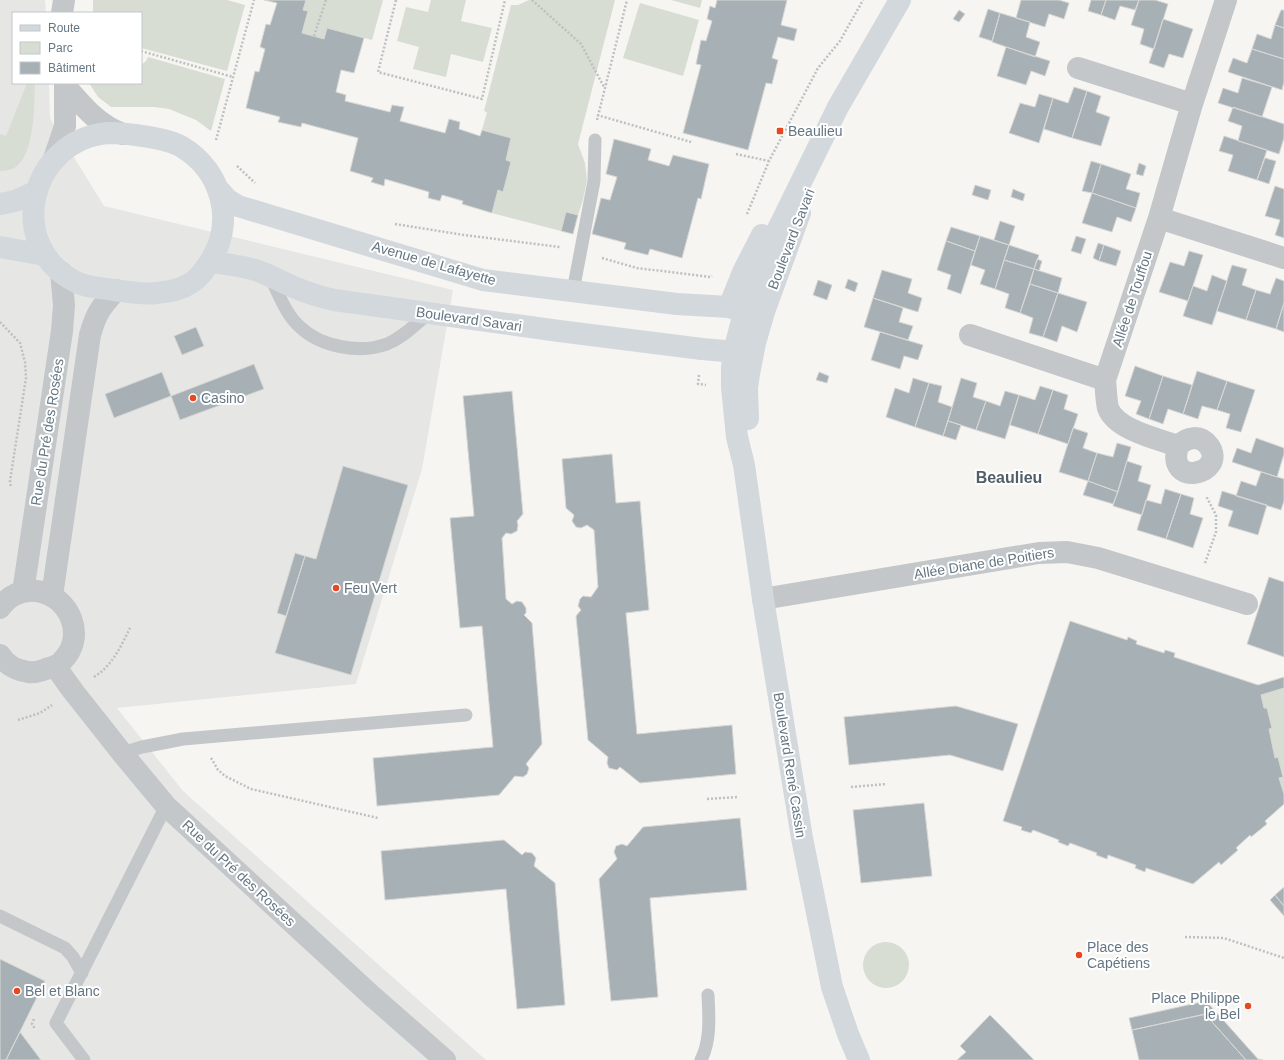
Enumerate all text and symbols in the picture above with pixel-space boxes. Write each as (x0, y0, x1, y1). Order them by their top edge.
legend (12, 12, 142, 84)
text: Route (48, 21, 80, 35)
text: Parc (48, 41, 73, 55)
text: Bâtiment (48, 61, 96, 75)
place label: Beaulieu (788, 123, 843, 139)
marker: Beaulieu (775, 126, 785, 136)
street label: Boulevard Savari (764, 186, 818, 292)
street label: Avenue de Lafayette (370, 238, 498, 288)
street label: Allée de Touffou (1109, 249, 1155, 349)
street label: Boulevard Savari (415, 304, 523, 334)
street label: Rue du Pré des Rosées (27, 357, 67, 507)
place label: Casino (201, 390, 245, 406)
marker: Casino (188, 393, 198, 403)
district label: Beaulieu (976, 469, 1042, 486)
street label: Allée Diane de Poitiers (913, 544, 1055, 582)
place label: Feu Vert (344, 580, 397, 596)
marker: Feu Vert (331, 583, 341, 593)
street label: Boulevard René Cassin (771, 691, 809, 839)
street label: Rue du Pré des Rosées (179, 816, 299, 930)
place label: Place des Capétiens (1087, 939, 1150, 971)
marker: Place des Capétiens (1074, 950, 1084, 960)
place label: Bel et Blanc (25, 983, 100, 999)
marker: Bel et Blanc (12, 986, 22, 996)
place label: Place Philippe le Bel (1151, 990, 1240, 1022)
marker: Place Philippe le Bel (1243, 1001, 1253, 1011)

